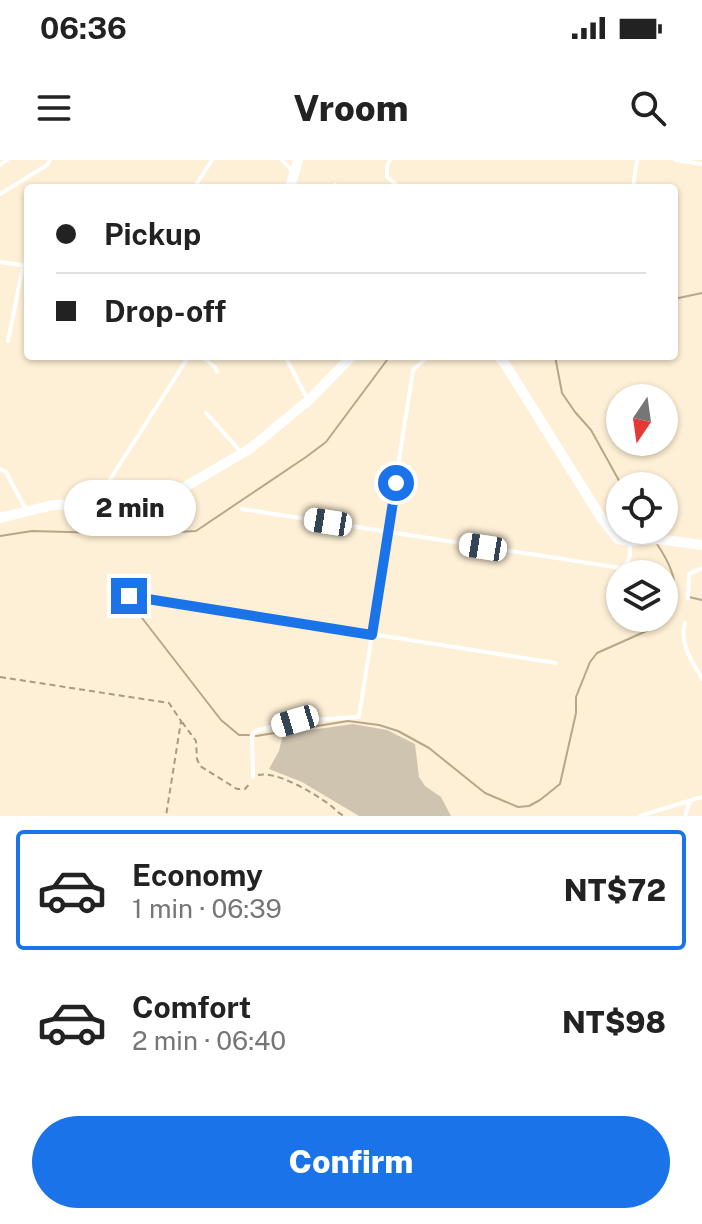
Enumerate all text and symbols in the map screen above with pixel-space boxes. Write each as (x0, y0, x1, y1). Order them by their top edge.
text: 06:36 (40, 10, 127, 46)
icon: menu (32, 86, 76, 130)
icon: search (626, 86, 670, 130)
text: Vroom (293, 87, 409, 129)
text: Pickup (104, 216, 201, 252)
text: Drop-off (104, 293, 226, 329)
north arrow (606, 384, 678, 456)
map controls (606, 384, 678, 632)
route start (378, 465, 414, 501)
button: locate (606, 472, 678, 544)
callout: 2 min (63, 480, 195, 536)
text: 2 min (95, 492, 165, 523)
car (302, 506, 354, 538)
car (457, 531, 509, 563)
button: layers (606, 560, 678, 632)
route end (111, 578, 147, 614)
car (269, 703, 321, 739)
icon: car (36, 854, 108, 926)
text: Economy (132, 857, 263, 893)
text: NT$72 (564, 872, 666, 908)
text: 1 min · 06:39 (132, 893, 282, 924)
icon: car (36, 986, 108, 1058)
text: Comfort (132, 989, 251, 1025)
text: NT$98 (562, 1004, 666, 1040)
text: 2 min · 06:40 (132, 1025, 286, 1056)
button: Confirm (32, 1116, 670, 1208)

